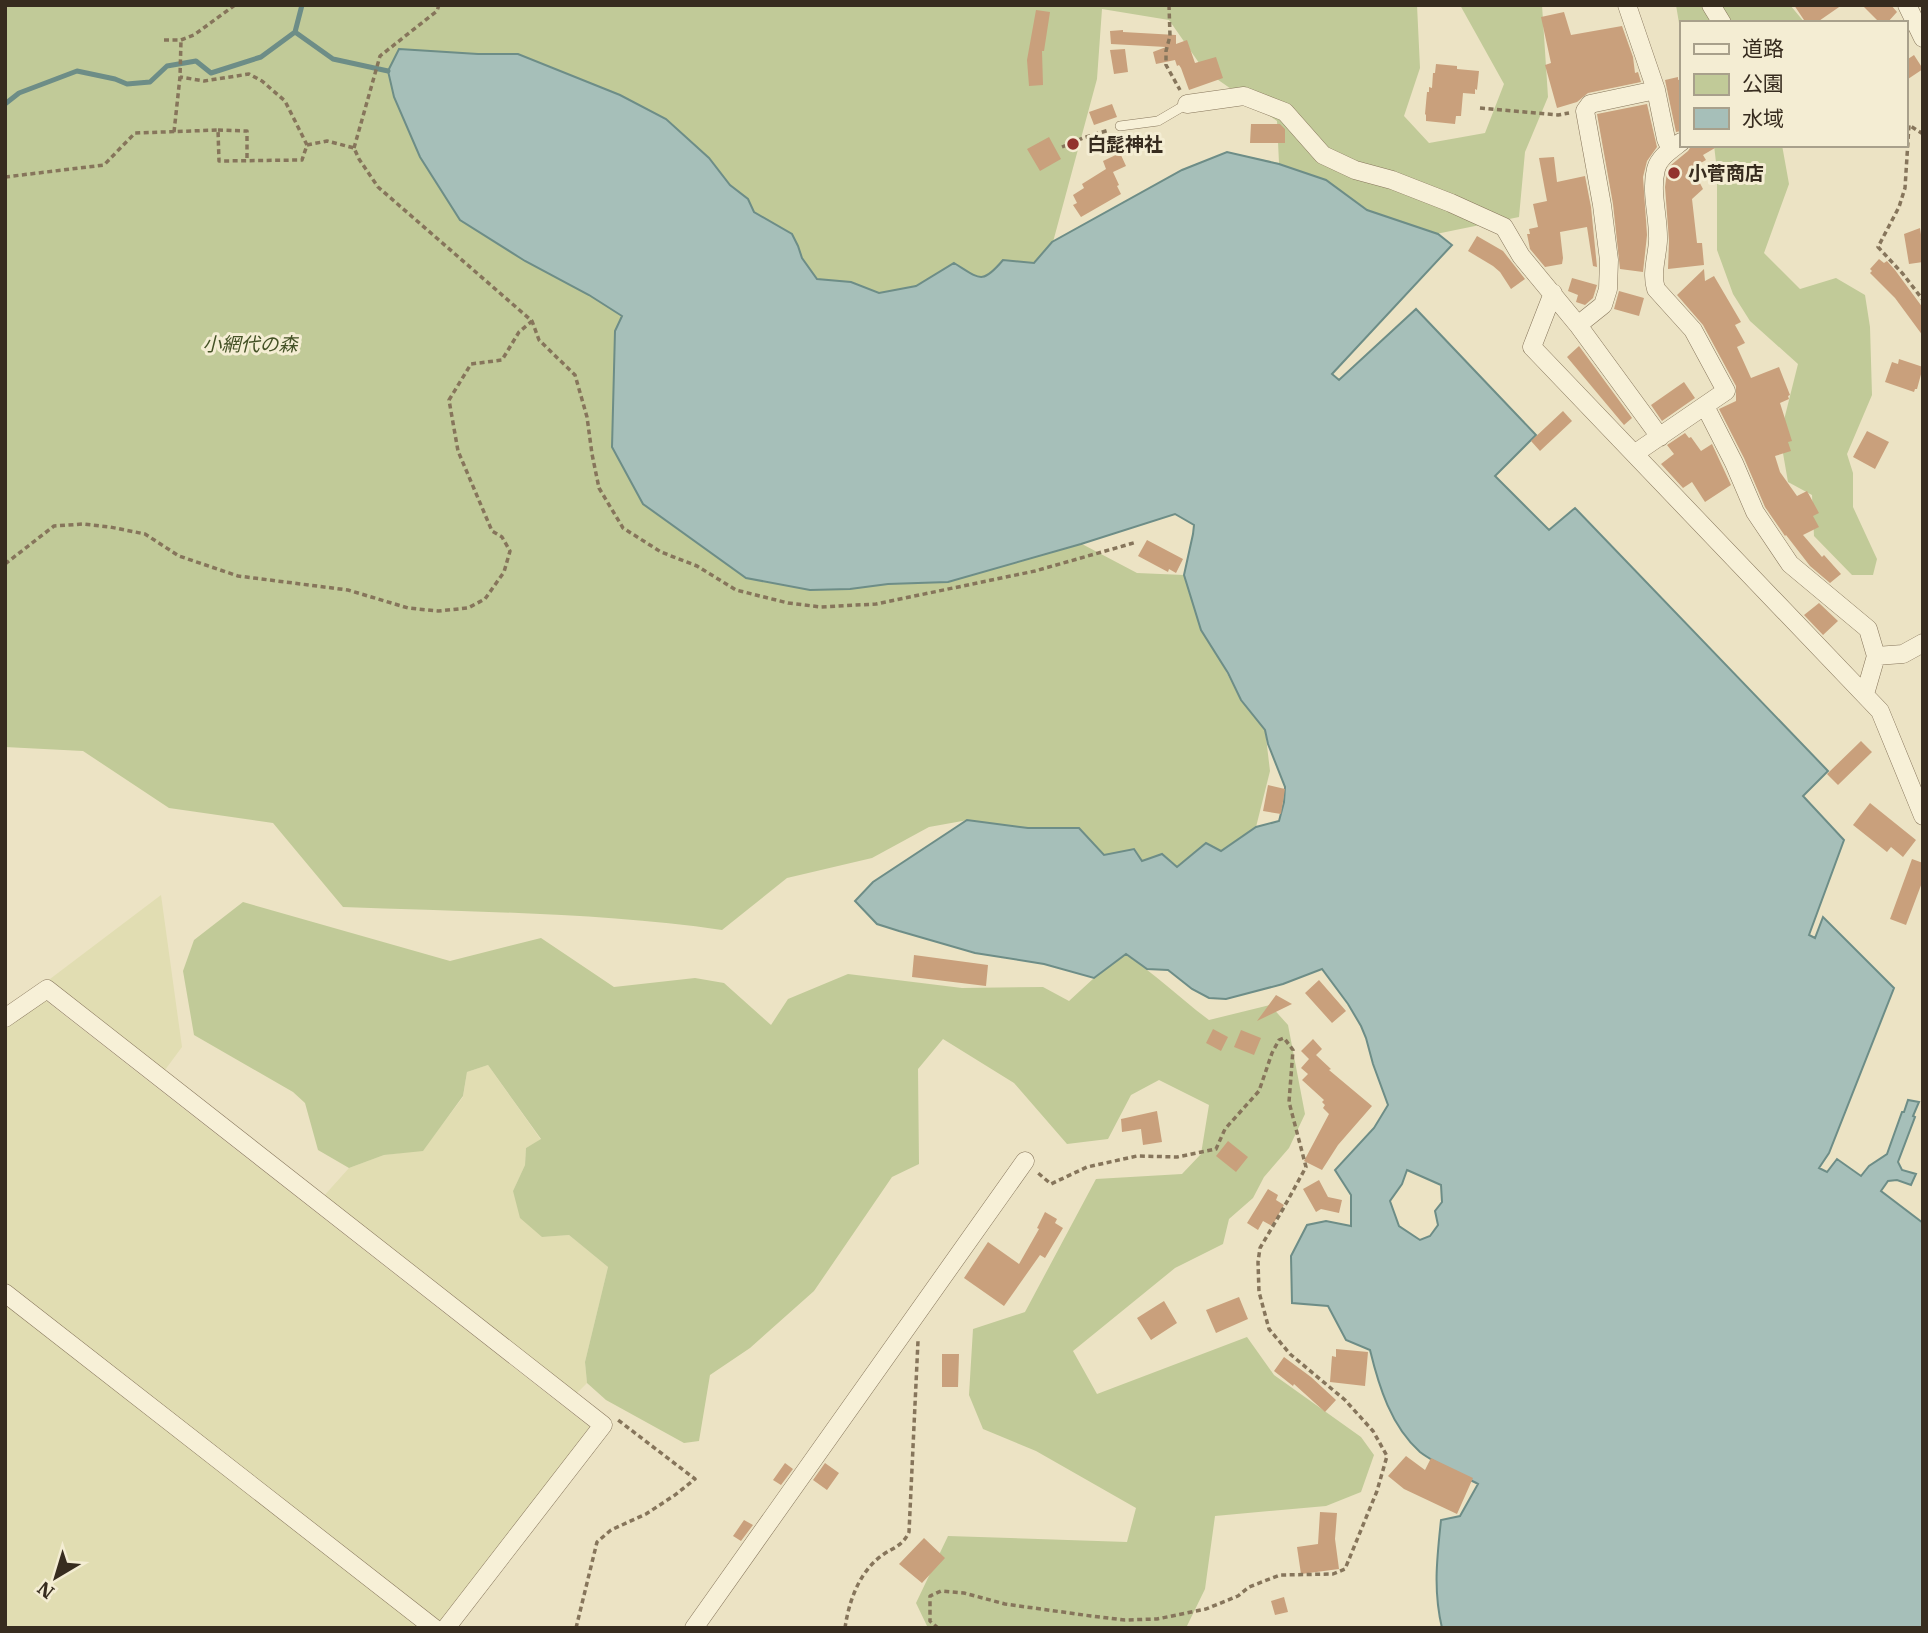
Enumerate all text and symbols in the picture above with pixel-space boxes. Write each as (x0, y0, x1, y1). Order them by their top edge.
legend (1680, 21, 1907, 147)
text: 道路 (1742, 34, 1784, 62)
text: 公園 (1742, 69, 1784, 97)
text: 水域 (1742, 104, 1784, 132)
place label: 白髭神社 (1087, 132, 1163, 156)
marker: 白髭神社 (1065, 136, 1081, 152)
place label: 小菅商店 (1688, 161, 1764, 185)
marker: 小菅商店 (1666, 165, 1682, 181)
park label: 小網代の森 (202, 332, 299, 356)
north arrow (21, 1542, 91, 1612)
text: N (32, 1576, 59, 1604)

